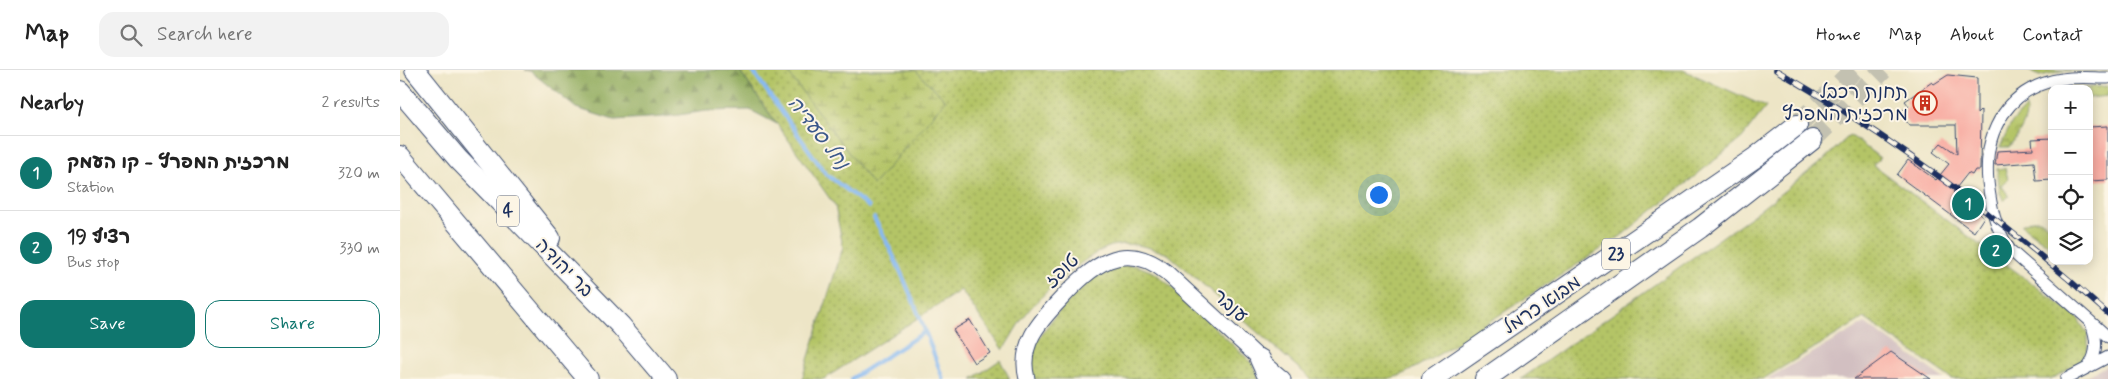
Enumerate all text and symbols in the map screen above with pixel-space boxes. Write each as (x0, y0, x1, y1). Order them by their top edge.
search box (99, 12, 449, 57)
text: Map (25, 19, 69, 50)
icon: search (117, 21, 145, 49)
text: Search here (157, 22, 253, 47)
text: Home (1816, 23, 1861, 47)
text: Map (1889, 23, 1922, 47)
text: About (1950, 23, 1994, 47)
text: Contact (2022, 23, 2083, 47)
place label: תחנת רכבל מרכזית המפרץ (1782, 80, 1908, 127)
map controls (2048, 85, 2093, 265)
button: + (2048, 85, 2093, 130)
text: Nearby (20, 89, 84, 117)
building icon: תחנת רכבל מרכזית המפרץ (1912, 90, 1938, 116)
water label: נחל סעדיה (781, 91, 856, 176)
text: 2 results (322, 92, 380, 113)
button: − (2048, 130, 2093, 175)
text: מרכזית המפרץ - קו העמק (67, 150, 290, 175)
text: 1 (32, 163, 40, 184)
text: 320 m (338, 163, 380, 184)
button: locate (2048, 175, 2093, 220)
text: Station (67, 177, 114, 198)
your location (1366, 182, 1392, 208)
pin: 1 (1952, 185, 1984, 223)
road number: 4 (497, 195, 519, 226)
button: layers (2048, 220, 2093, 265)
text: רציף 19 (67, 225, 130, 250)
pin: 2 (1980, 232, 2012, 270)
street label: בר יהודה (530, 233, 598, 303)
text: 2 (32, 238, 40, 259)
text: 330 m (339, 238, 380, 259)
road number: 23 (1602, 238, 1630, 270)
street label: טופז (1039, 248, 1085, 294)
text: Bus stop (67, 252, 120, 273)
street label: מבוא כרמל (1498, 270, 1586, 340)
street label: ענבר (1207, 284, 1253, 328)
button: Save (20, 300, 195, 348)
button: Share (205, 300, 380, 348)

